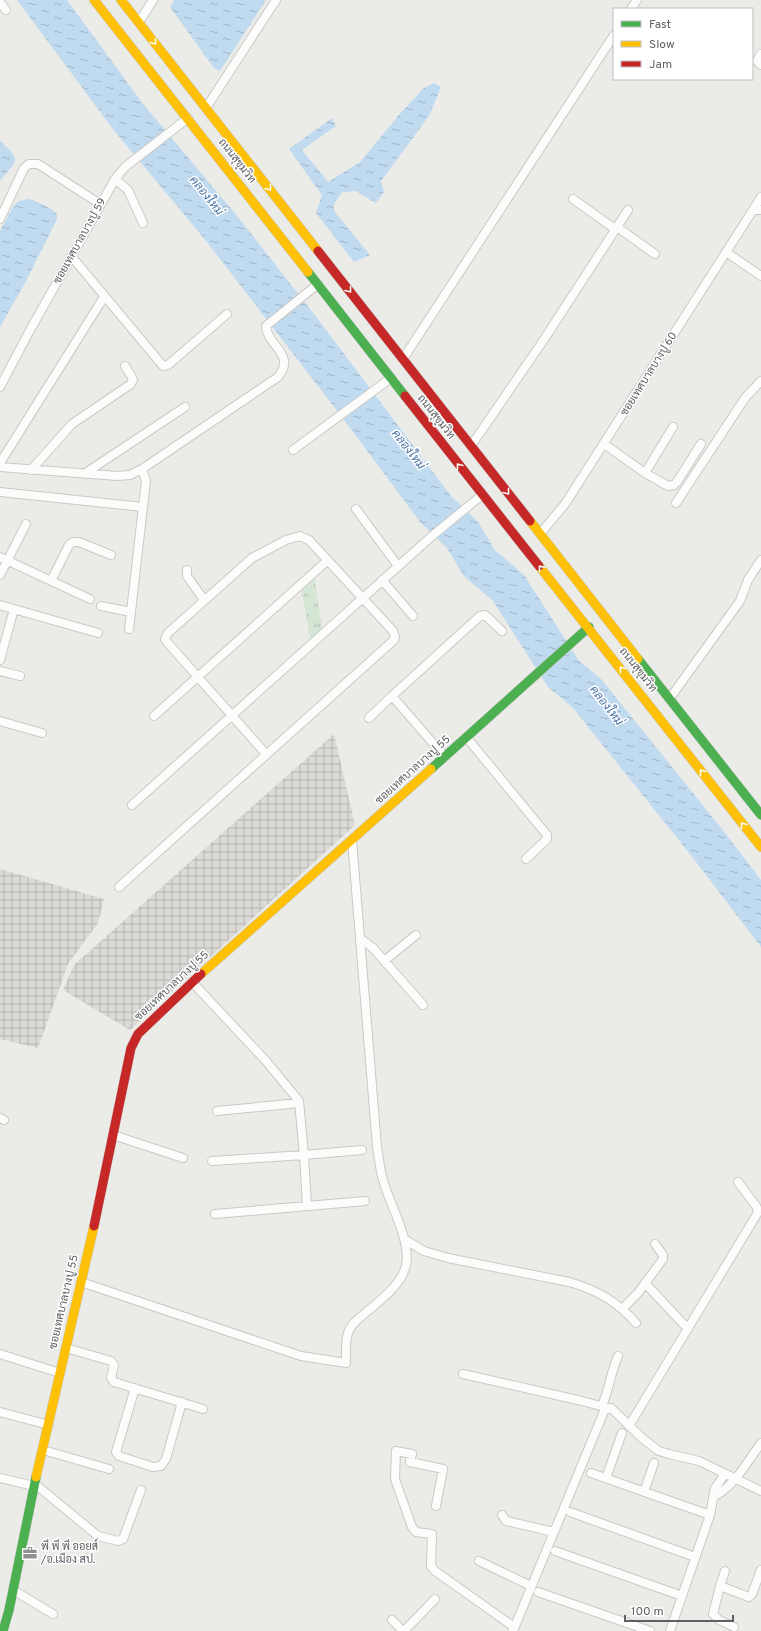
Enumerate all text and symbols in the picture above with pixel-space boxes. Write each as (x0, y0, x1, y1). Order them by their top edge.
legend (613, 8, 753, 80)
text: Fast (649, 17, 671, 33)
one-way arrow (149, 37, 156, 44)
text: Slow (649, 37, 675, 53)
text: Jam (649, 57, 672, 73)
street label: ถนนสุขุมวิท (214, 136, 259, 187)
water label: คลองใหม่ (185, 172, 228, 220)
one-way arrow (264, 183, 271, 190)
street label: ซอยเทศบาลบางปู 59 (51, 196, 109, 286)
one-way arrow (345, 286, 352, 293)
street label: ซอยเทศบาลบางปู 60 (618, 329, 680, 419)
street label: ถนนสุขุมวิท (413, 392, 458, 443)
water label: คลองใหม่ (387, 426, 430, 474)
one-way arrow (457, 464, 464, 471)
one-way arrow (502, 487, 509, 494)
one-way arrow (538, 565, 545, 572)
street label: ถนนสุขุมวิท (615, 645, 660, 696)
one-way arrow (620, 667, 627, 674)
water label: คลองใหม่ (585, 682, 628, 730)
street label: ซอยเทศบาลบางปู 55 (372, 732, 454, 807)
one-way arrow (700, 769, 707, 776)
one-way arrow (741, 822, 748, 829)
street label: ซอยเทศบาลบางปู 55 (132, 948, 212, 1024)
street label: ซอยเทศบาลบางปู 55 (46, 1253, 82, 1351)
place label: พี พี พี ออยส์ /อ.เมือง สป. (40, 1538, 98, 1567)
office icon: พี พี พี ออยส์ /อ.เมือง สป. (22, 1545, 38, 1561)
scale bar (625, 1597, 733, 1623)
text: 100 m (631, 1604, 664, 1620)

